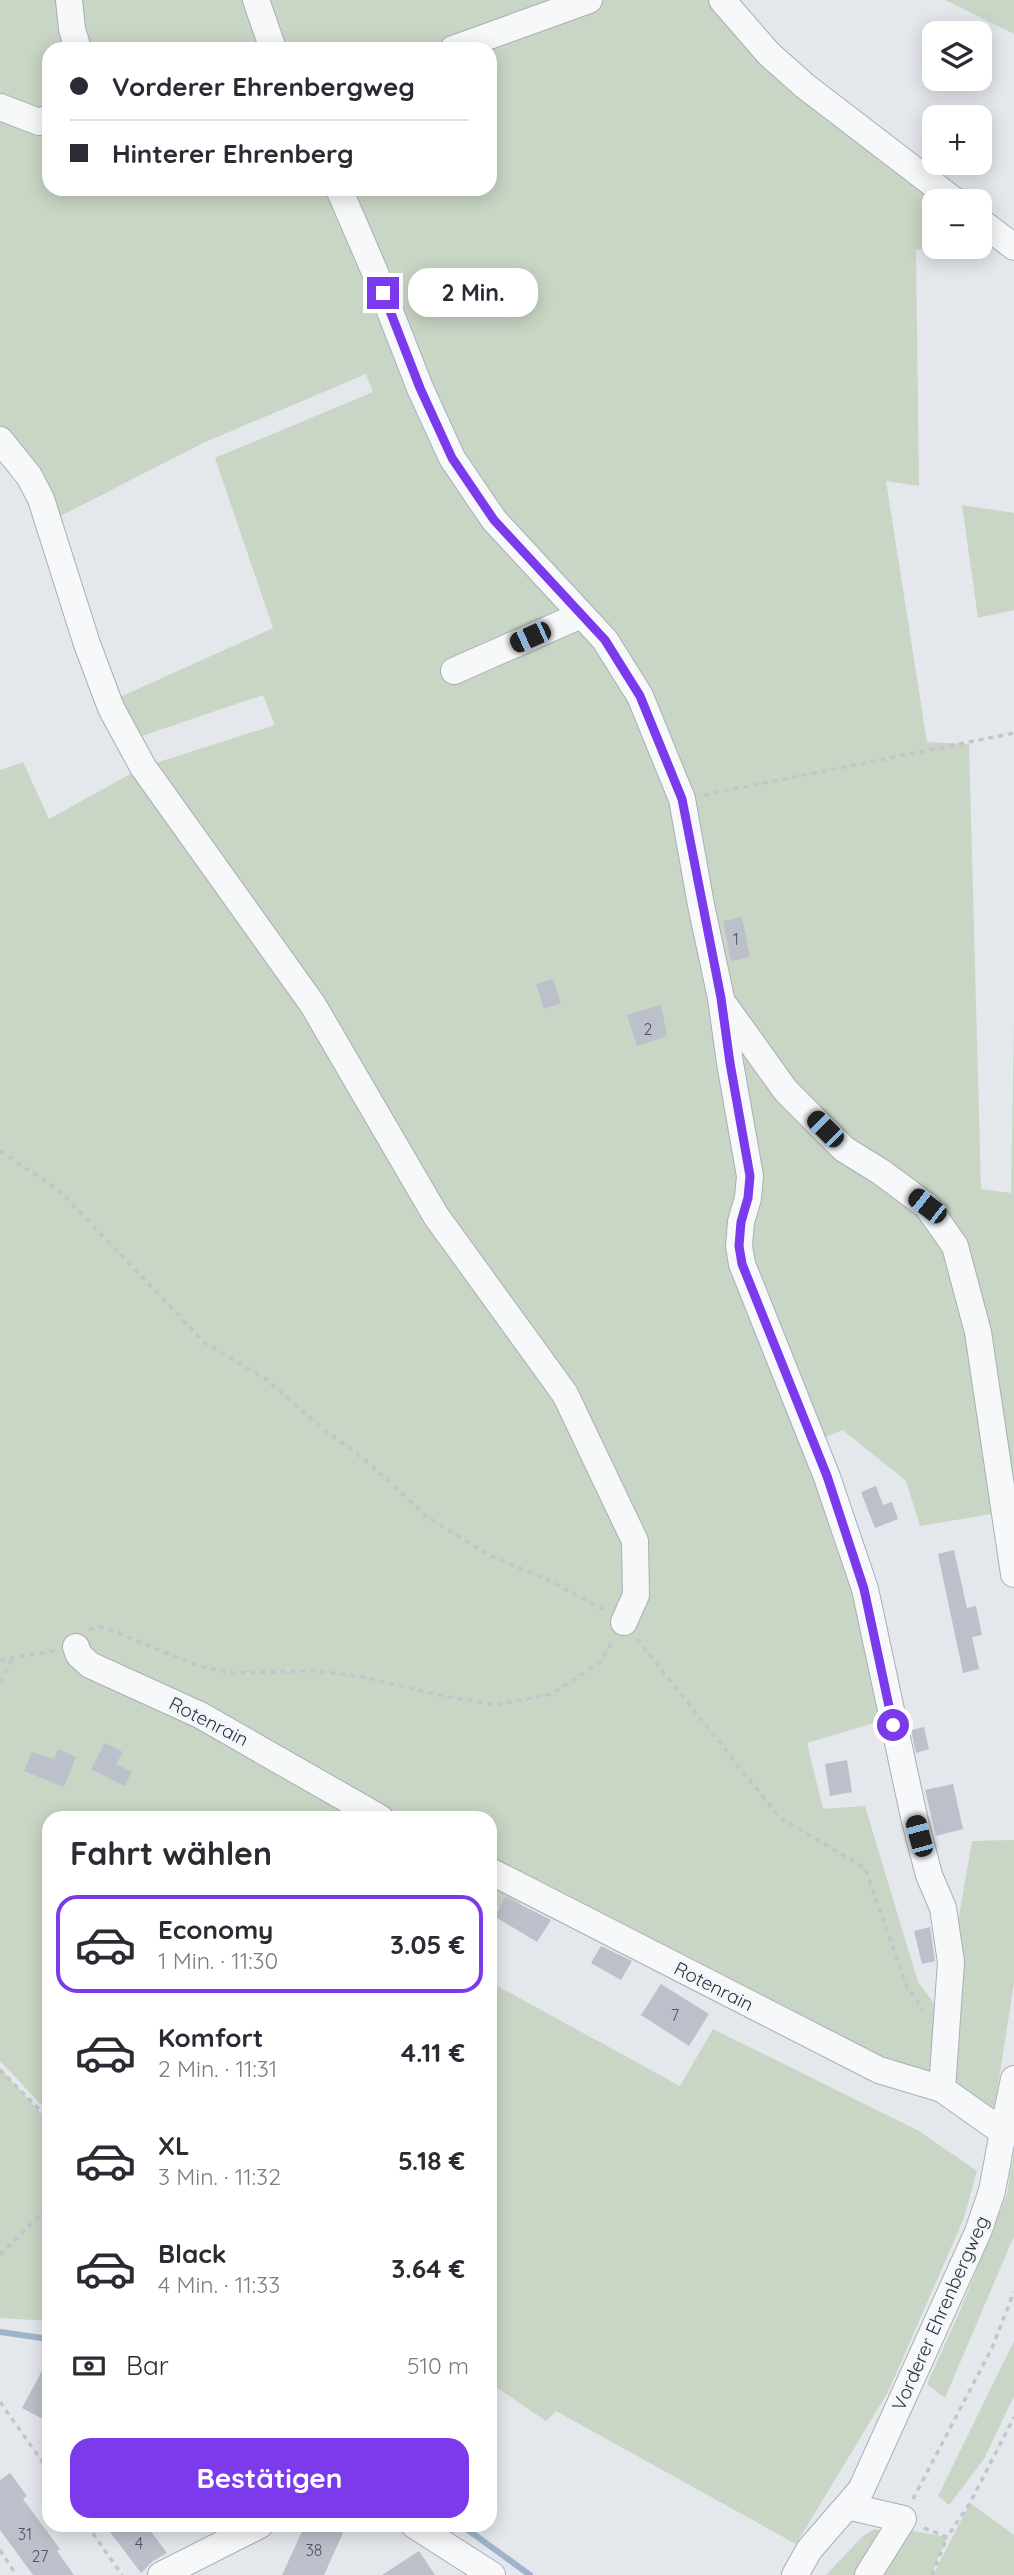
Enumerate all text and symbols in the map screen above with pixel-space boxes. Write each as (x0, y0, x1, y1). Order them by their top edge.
map controls (922, 21, 992, 259)
button: layers (922, 21, 992, 91)
text: Vorderer Ehrenbergweg (112, 70, 415, 103)
button: + (922, 105, 992, 175)
text: Hinterer Ehrenberg (112, 137, 354, 170)
button: − (922, 189, 992, 259)
callout: 2 Min. (408, 268, 537, 318)
route end (367, 277, 399, 309)
text: 2 Min. (441, 278, 505, 307)
car (507, 619, 554, 655)
house number: 1 (733, 929, 739, 949)
house number: 2 (644, 1019, 653, 1039)
car (803, 1107, 848, 1151)
car (904, 1185, 951, 1227)
street label: Rotenrain (165, 1691, 253, 1751)
route start (877, 1709, 909, 1741)
car (904, 1813, 935, 1859)
text: Fahrt wählen (70, 1833, 272, 1873)
icon: car (74, 1913, 137, 1976)
text: Economy (158, 1913, 273, 1946)
text: 3.05 € (390, 1928, 465, 1961)
text: 1 Min. · 11:30 (158, 1946, 278, 1975)
street label: Rotenrain (670, 1956, 758, 2016)
house number: 7 (671, 2005, 679, 2025)
icon: car (74, 2021, 137, 2084)
text: Komfort (158, 2021, 263, 2054)
text: 4.11 € (401, 2036, 465, 2069)
text: 2 Min. · 11:31 (158, 2054, 277, 2083)
icon: car (74, 2129, 137, 2192)
text: XL (158, 2129, 190, 2162)
text: 5.18 € (398, 2144, 465, 2177)
text: 3 Min. · 11:32 (158, 2162, 281, 2191)
street label: Vorderer Ehrenbergweg (886, 2212, 994, 2414)
icon: car (74, 2237, 137, 2300)
text: Black (158, 2237, 227, 2270)
text: 3.64 € (391, 2252, 465, 2285)
text: 4 Min. · 11:33 (158, 2270, 280, 2299)
icon: cash (70, 2347, 108, 2385)
text: Bar (126, 2349, 169, 2382)
text: 510 m (407, 2351, 469, 2380)
button: Bestätigen (70, 2438, 469, 2518)
house number: 31 (18, 2524, 32, 2544)
house number: 4 (135, 2533, 143, 2553)
house number: 38 (305, 2540, 323, 2560)
house number: 27 (32, 2546, 48, 2566)

